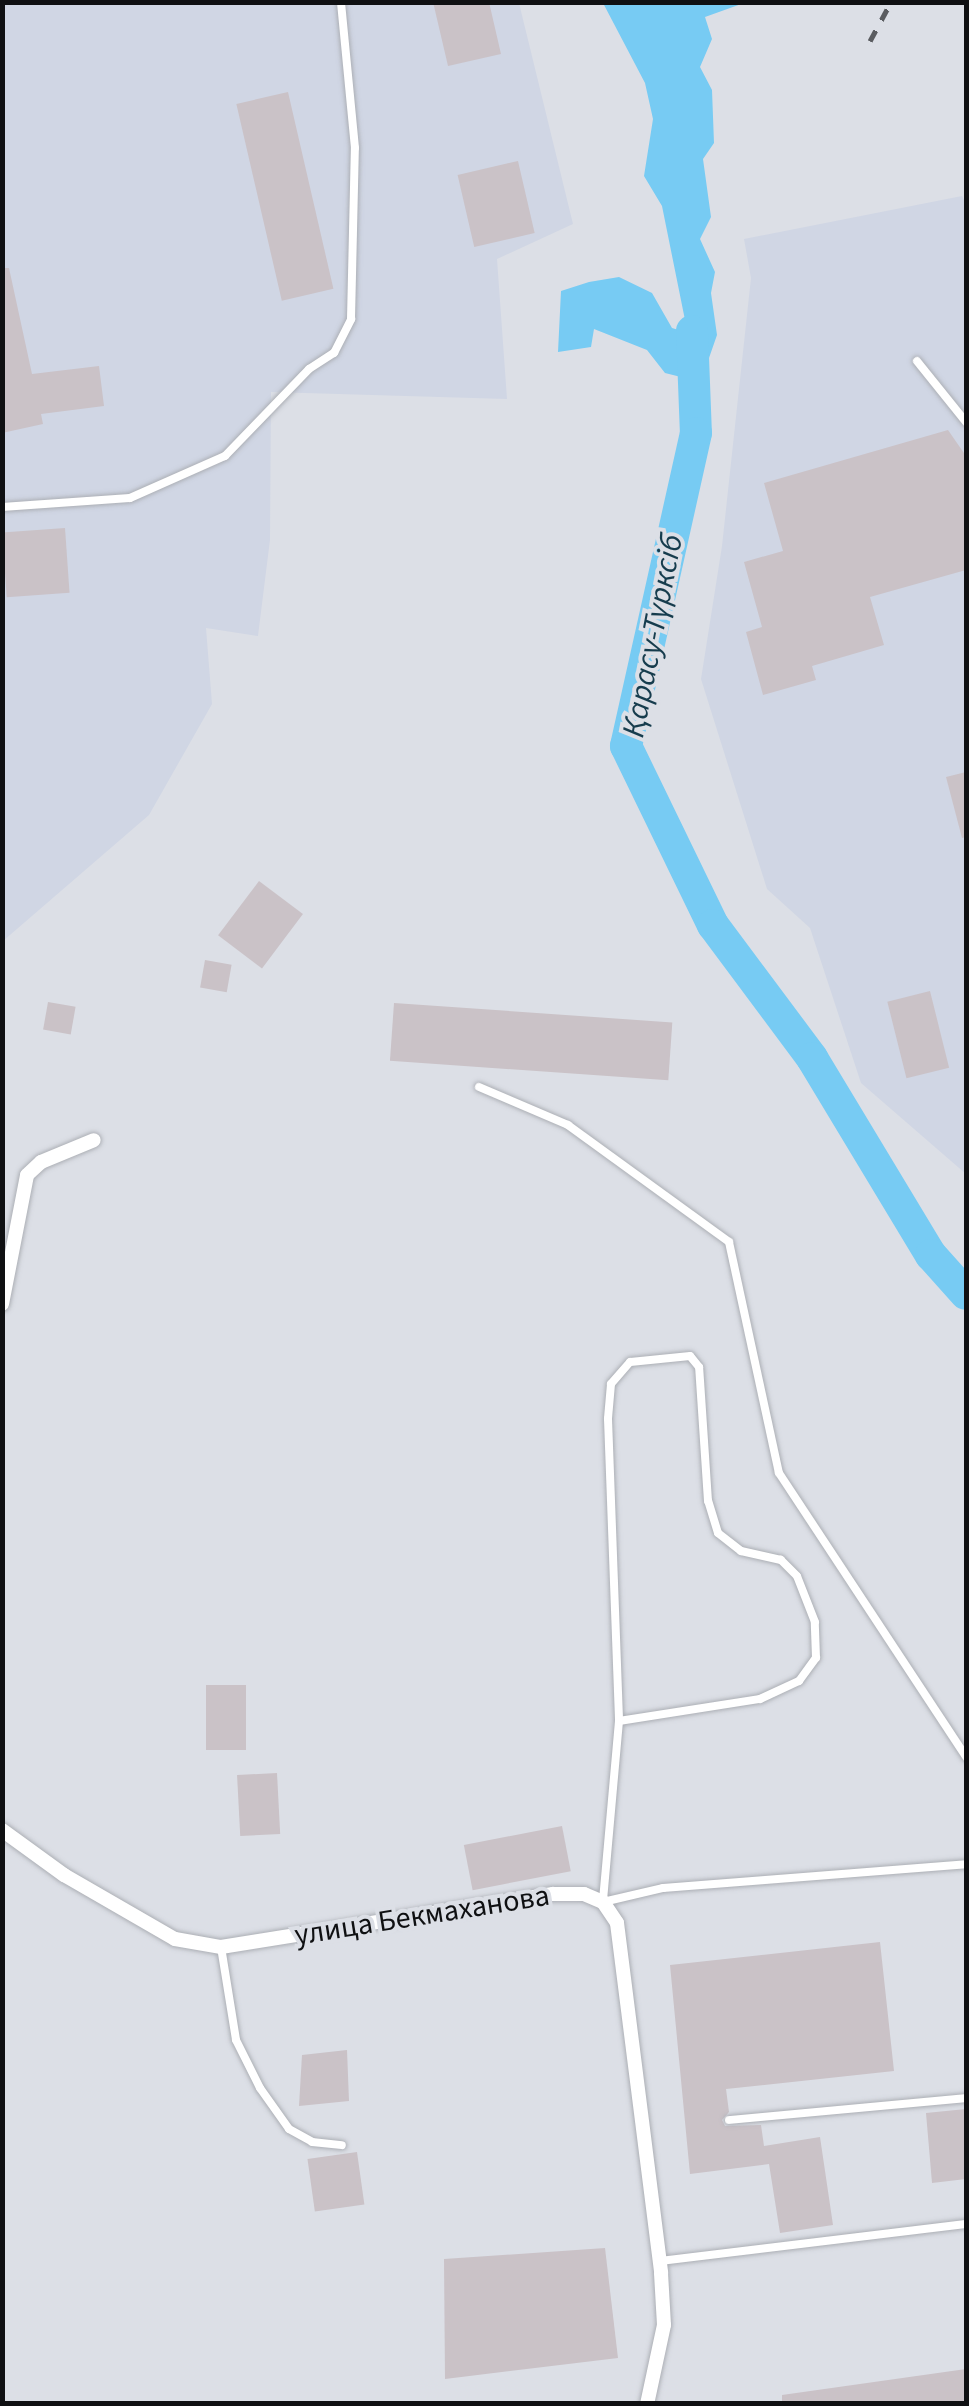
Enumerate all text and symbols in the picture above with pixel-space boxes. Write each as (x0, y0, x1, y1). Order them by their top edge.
water label: Қарасу-Түрксіб (615, 531, 691, 741)
street label: улица Бекмаханова (292, 1878, 552, 1954)

